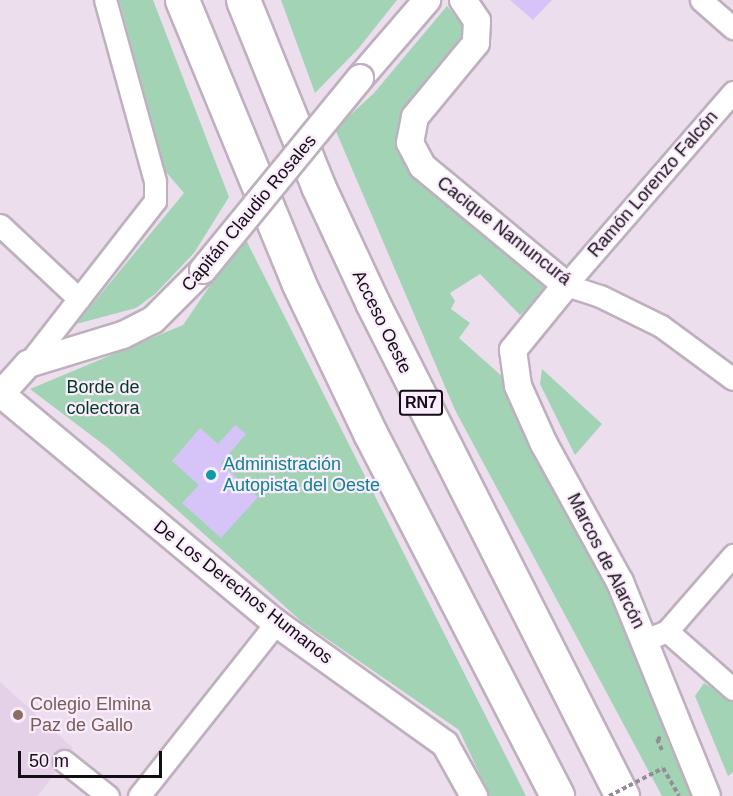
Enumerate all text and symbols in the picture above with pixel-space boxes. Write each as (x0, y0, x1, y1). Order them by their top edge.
street label: Ramón Lorenzo Falcón (583, 106, 723, 262)
street label: Capitán Claudio Rosales (177, 130, 321, 296)
street label: Cacique Namuncurá (433, 172, 575, 290)
street label: Acceso Oeste (348, 267, 416, 377)
park label: Borde de colectora (66, 377, 140, 420)
road number: RN7 (398, 390, 444, 416)
place label: Administración Autopista del Oeste (223, 454, 380, 496)
marker: Administración Autopista del Oeste (204, 468, 218, 482)
street label: Marcos de Alarcón (562, 489, 650, 633)
street label: De Los Derechos Humanos (149, 515, 337, 669)
place label: Colegio Elmina Paz de Gallo (30, 694, 151, 736)
marker: Colegio Elmina Paz de Gallo (11, 708, 25, 722)
scale bar (21, 739, 165, 777)
text: 50 m (29, 751, 69, 771)

